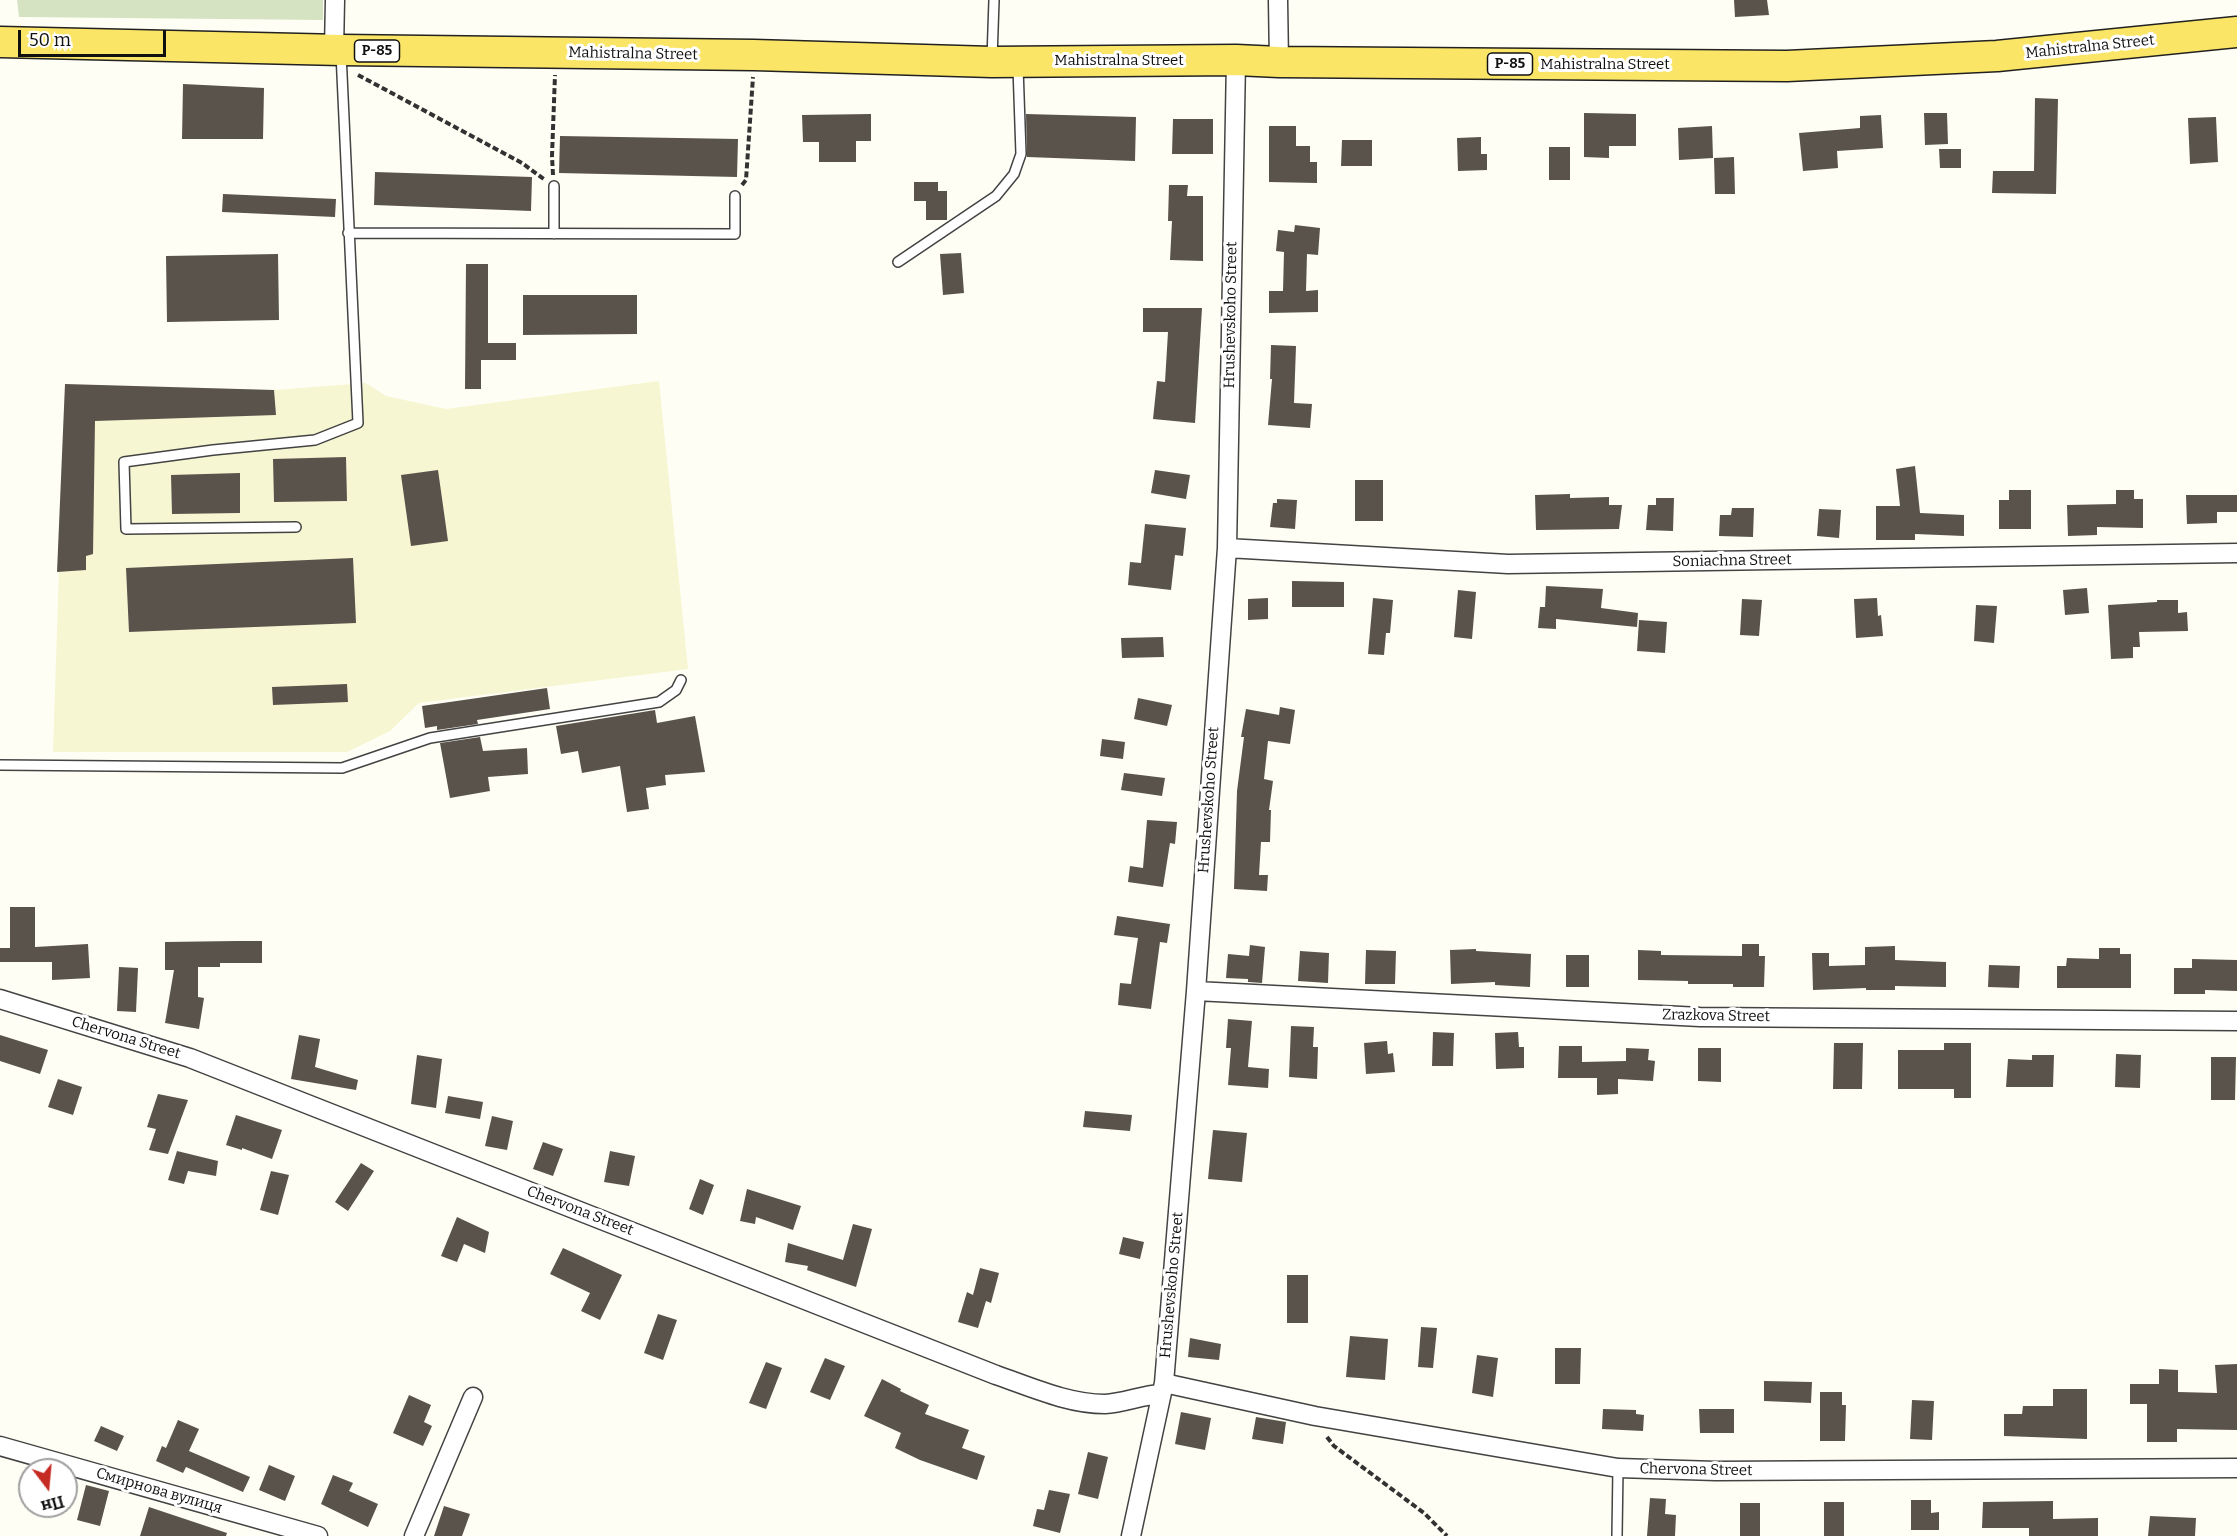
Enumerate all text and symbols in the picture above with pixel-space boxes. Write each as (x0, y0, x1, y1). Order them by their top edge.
scale bar (21, 18, 170, 56)
text: 50 m (29, 29, 71, 51)
street label: Mahistralna Street (2025, 31, 2155, 63)
road number: Р-85 (354, 40, 400, 62)
street label: Mahistralna Street (568, 44, 698, 64)
street label: Mahistralna Street (1054, 52, 1184, 70)
road number: Р-85 (1488, 53, 1532, 75)
street label: Mahistralna Street (1540, 56, 1670, 74)
street label: Hrushevskoho Street (1221, 241, 1241, 389)
street label: Soniachna Street (1672, 551, 1792, 571)
street label: Hrushevskoho Street (1195, 726, 1223, 874)
street label: Zrazkova Street (1662, 1006, 1770, 1026)
street label: Chervona Street (69, 1013, 183, 1063)
street label: Chervona Street (524, 1182, 636, 1240)
street label: Hrushevskoho Street (1157, 1211, 1187, 1359)
north arrow (18, 1458, 78, 1518)
street label: Chervona Street (1639, 1460, 1753, 1480)
street label: Смирнова вулиця (94, 1464, 224, 1518)
text: Пн (39, 1492, 66, 1516)

